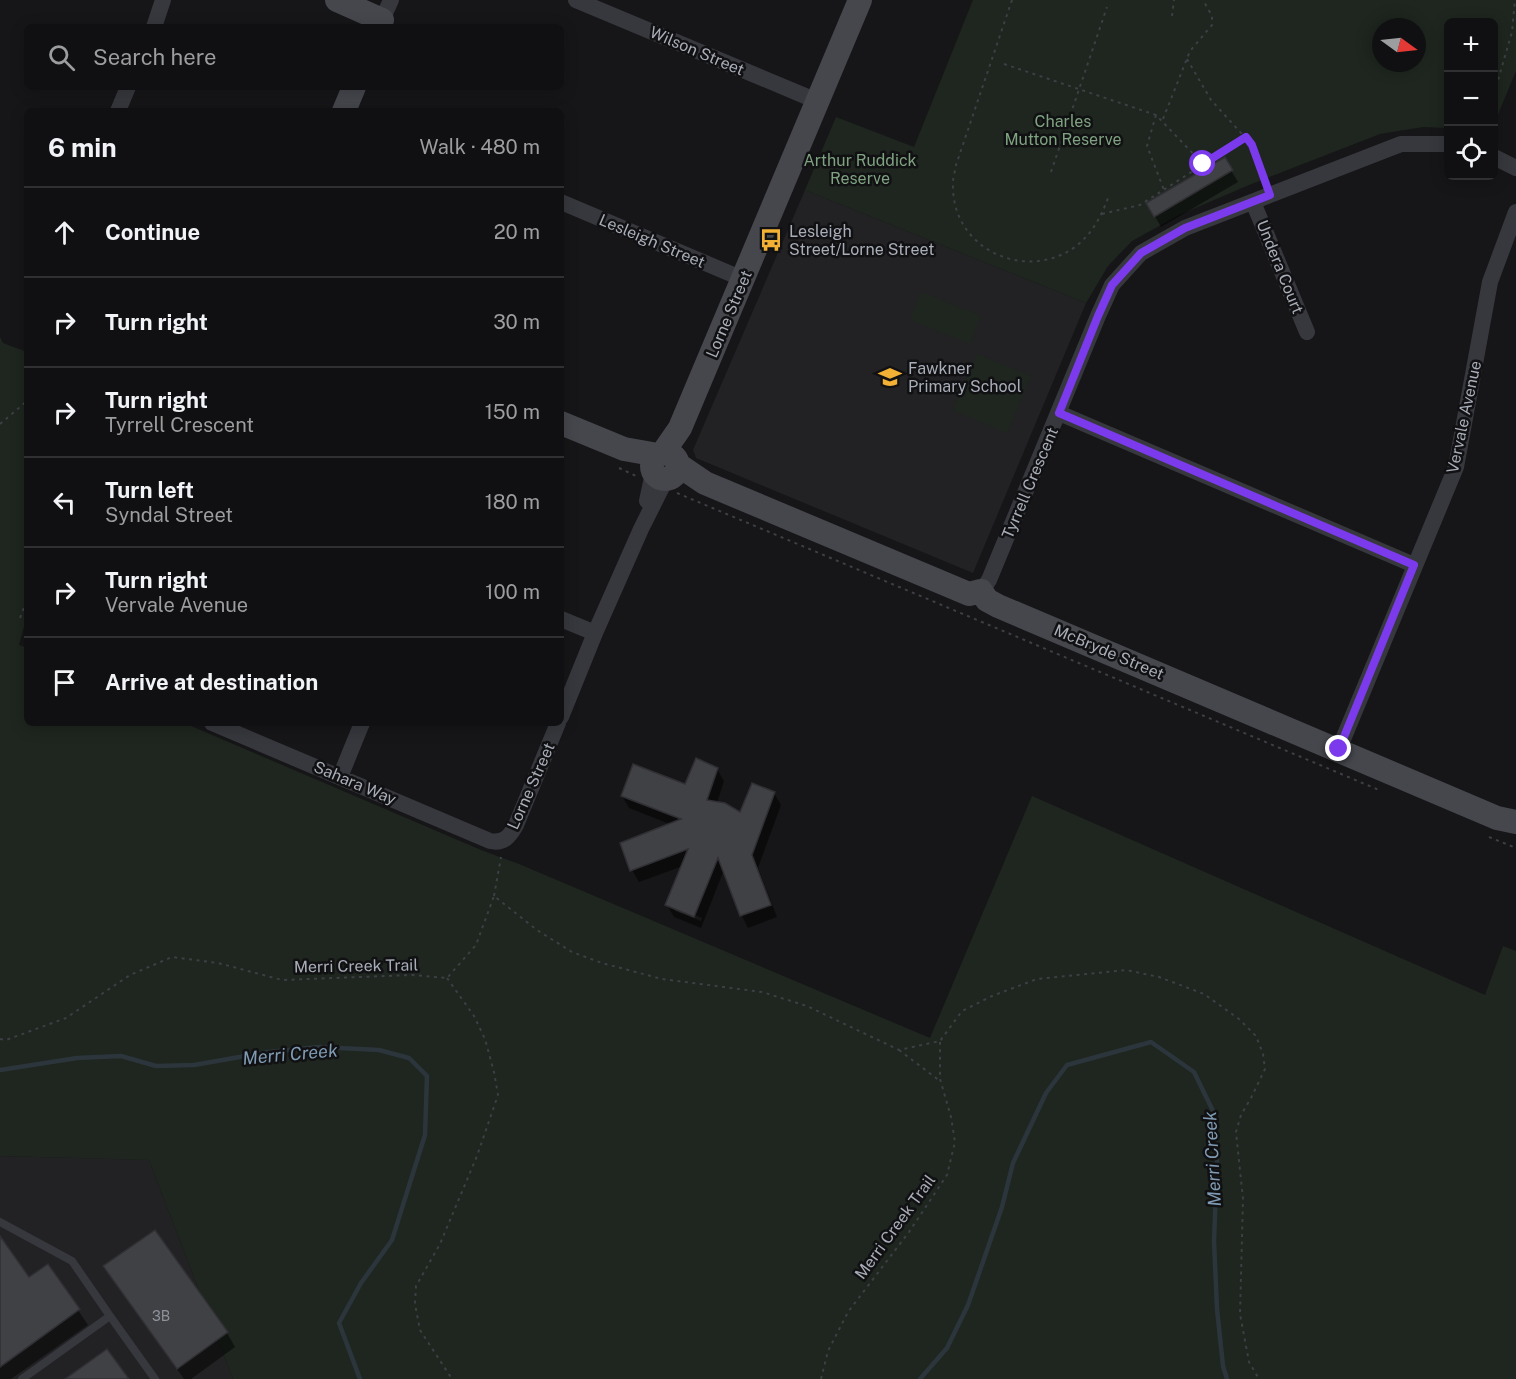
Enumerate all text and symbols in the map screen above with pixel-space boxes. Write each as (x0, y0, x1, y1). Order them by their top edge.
north arrow (1372, 18, 1426, 72)
map controls (1444, 18, 1498, 180)
button: + (1444, 18, 1498, 72)
street label: Wilson Street (647, 23, 747, 79)
search box (24, 24, 564, 90)
icon: search (45, 41, 78, 74)
text: Search here (93, 44, 217, 70)
button: − (1444, 72, 1498, 126)
park label: Charles Mutton Reserve (1004, 112, 1122, 149)
button: locate (1444, 126, 1498, 180)
text: 6 min (48, 132, 117, 163)
text: Walk · 480 m (420, 135, 540, 159)
route start (1189, 150, 1215, 176)
park label: Arthur Ruddick Reserve (803, 151, 917, 188)
street label: Lesleigh Street (596, 210, 708, 272)
icon: ahead (48, 216, 81, 249)
street label: Undera Court (1253, 217, 1307, 317)
text: Continue (105, 219, 200, 245)
text: 20 m (494, 220, 540, 244)
place label: Lesleigh Street/Lorne Street (789, 222, 934, 259)
bus stop icon: Lesleigh Street/Lorne Street (758, 227, 784, 253)
street label: Lorne Street (702, 267, 756, 361)
icon: right (48, 306, 81, 339)
text: Turn right (105, 309, 208, 335)
text: 30 m (493, 310, 540, 334)
place label: Fawkner Primary School (908, 359, 1022, 396)
street label: Vervale Avenue (1443, 359, 1485, 475)
school or university icon: Fawkner Primary School (877, 364, 903, 390)
text: Turn right (105, 387, 208, 413)
icon: right (48, 396, 81, 429)
text: 150 m (485, 400, 540, 424)
text: Tyrrell Crescent (105, 413, 254, 437)
street label: Tyrrell Crescent (998, 424, 1062, 542)
text: Turn left (105, 477, 194, 503)
icon: left (48, 486, 81, 519)
text: 180 m (485, 490, 540, 514)
text: Syndal Street (105, 503, 233, 527)
text: Turn right (105, 567, 208, 593)
icon: right (48, 576, 81, 609)
text: 100 m (485, 580, 540, 604)
text: Vervale Avenue (105, 593, 248, 617)
street label: McBryde Street (1051, 620, 1167, 684)
icon: arrive (48, 666, 81, 699)
text: Arrive at destination (105, 669, 318, 695)
route end (1325, 735, 1351, 761)
street label: Lorne Street (503, 740, 559, 832)
street label: Sahara Way (311, 757, 399, 809)
street label: Merri Creek Trail (294, 955, 418, 977)
water label: Merri Creek (242, 1039, 339, 1069)
water label: Merri Creek (1199, 1111, 1225, 1207)
street label: Merri Creek Trail (851, 1171, 939, 1283)
house number: 3B (152, 1308, 170, 1324)

